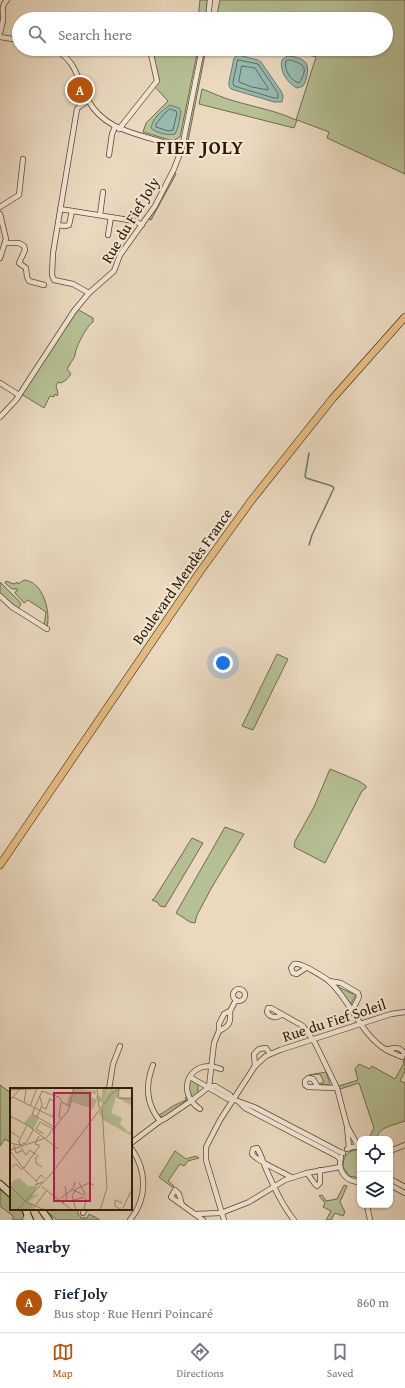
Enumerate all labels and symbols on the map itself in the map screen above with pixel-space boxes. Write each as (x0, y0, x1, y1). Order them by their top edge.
pin: A (67, 75, 93, 105)
district label: FIEF JOLY (156, 133, 244, 161)
street label: Rue du Fief Joly (96, 172, 164, 267)
street label: Boulevard Mendès France (127, 504, 237, 648)
your location (213, 653, 233, 673)
street label: Rue du Fief Soleil (279, 993, 389, 1047)
inset map (10, 1088, 132, 1210)

